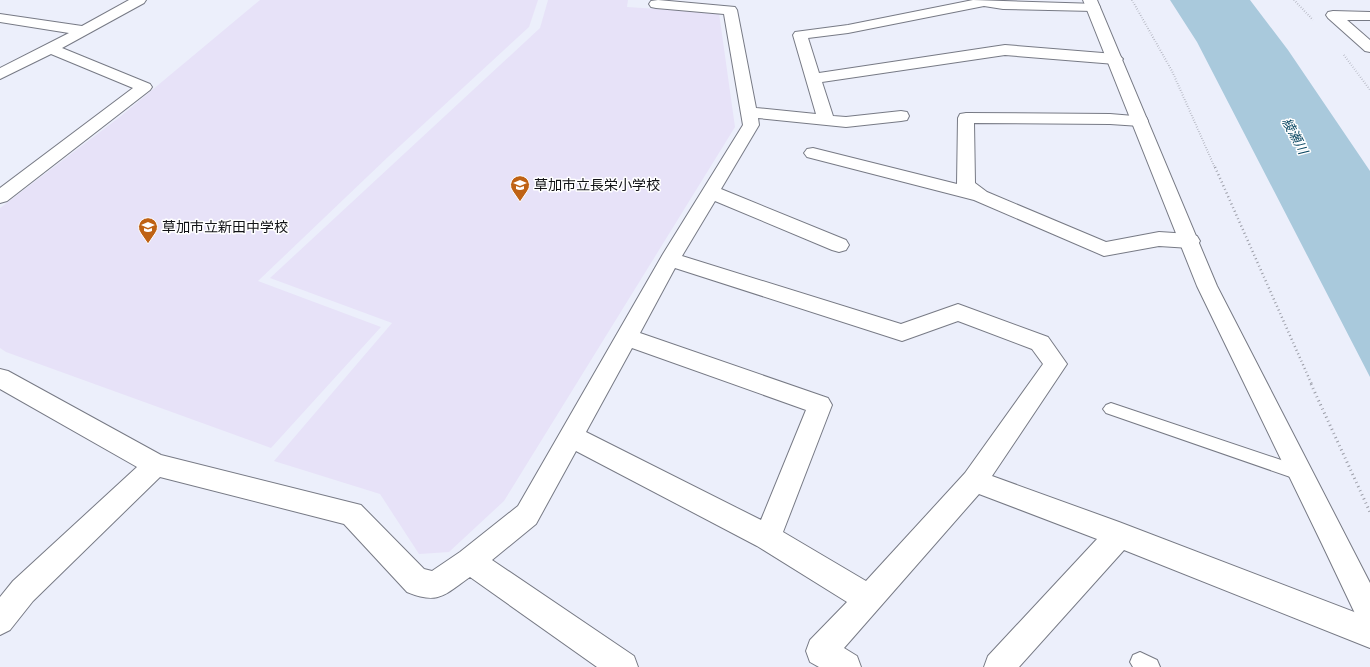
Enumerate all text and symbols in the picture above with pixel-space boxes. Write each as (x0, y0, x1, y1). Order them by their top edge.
water label: 綾瀬川 (1279, 115, 1312, 158)
school or university icon: 草加市立長栄小学校 (509, 174, 531, 202)
place label: 草加市立長栄小学校 (534, 177, 660, 193)
school or university icon: 草加市立新田中学校 (137, 216, 159, 244)
place label: 草加市立新田中学校 (162, 219, 288, 235)

